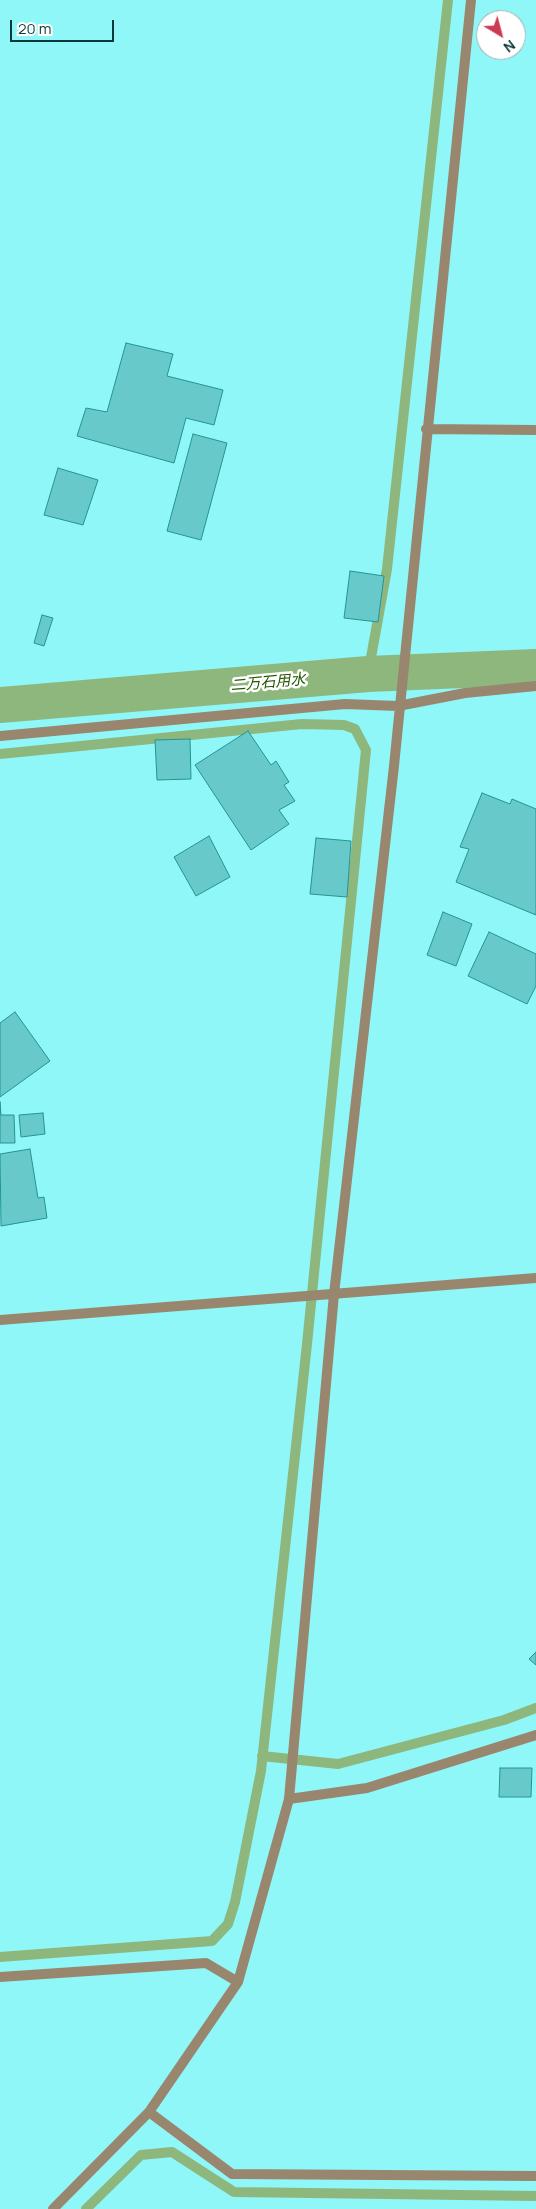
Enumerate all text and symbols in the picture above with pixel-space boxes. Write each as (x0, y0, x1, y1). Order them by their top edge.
scale bar (12, 10, 116, 42)
north arrow (476, 10, 526, 60)
text: 20 m (18, 18, 51, 39)
text: N (500, 36, 519, 57)
water label: 二万石用水 (230, 671, 306, 695)

